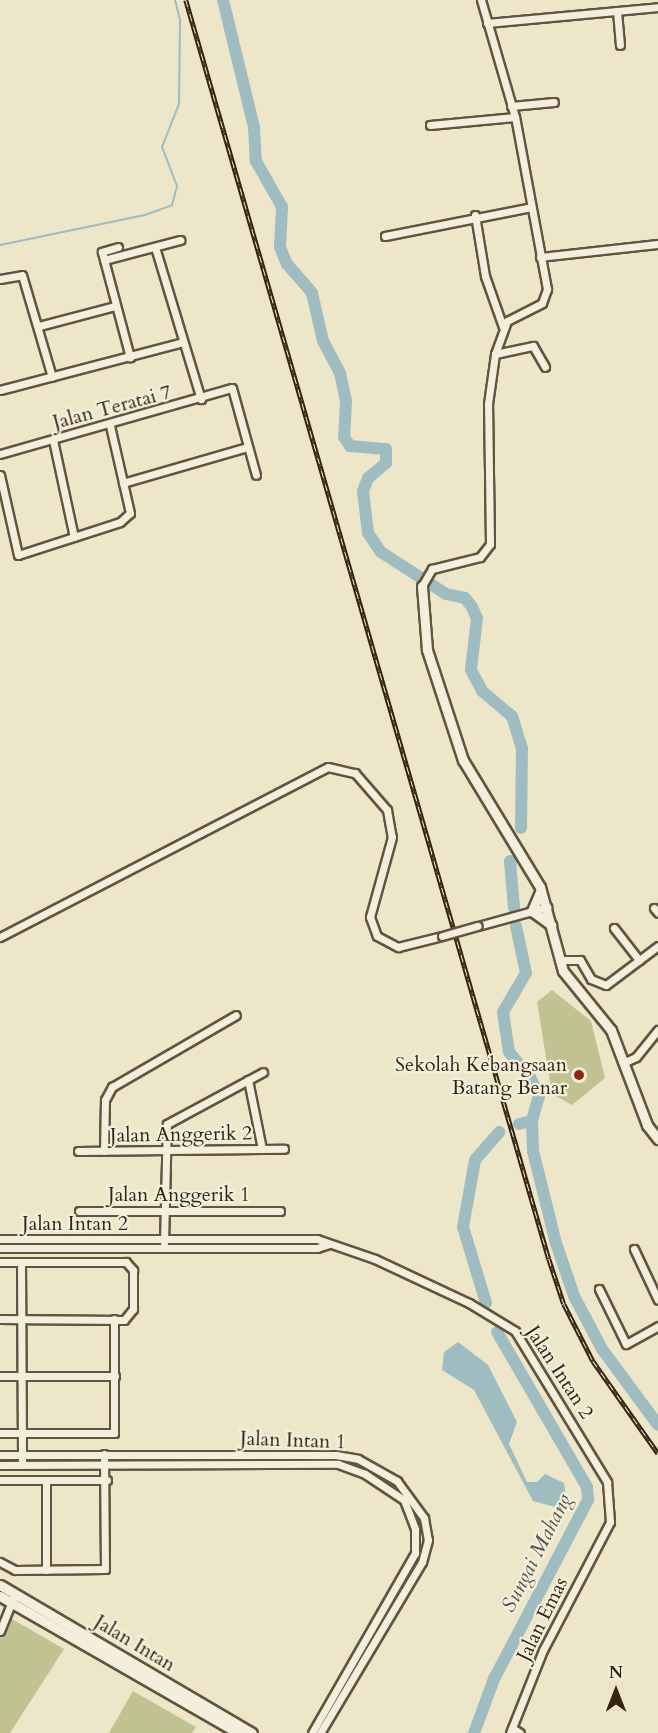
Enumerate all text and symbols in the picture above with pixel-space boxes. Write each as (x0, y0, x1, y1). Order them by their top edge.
street label: Jalan Teratai 7 (50, 380, 174, 434)
place label: Sekolah Kebangsaan Batang Benar (395, 1052, 567, 1099)
marker: Sekolah Kebangsaan Batang Benar (572, 1068, 586, 1082)
street label: Jalan Anggerik 2 (110, 1121, 252, 1147)
street label: Jalan Anggerik 1 (108, 1182, 250, 1206)
street label: Jalan Intan 2 (22, 1211, 128, 1235)
street label: Jalan Intan 2 (521, 1321, 599, 1423)
street label: Jalan Intan 1 (240, 1426, 346, 1454)
water label: Sungai Mahang (496, 1489, 578, 1617)
street label: Jalan Emas (511, 1573, 573, 1665)
street label: Jalan Intan (90, 1609, 180, 1677)
north arrow (586, 1661, 646, 1721)
text: N (609, 1662, 623, 1684)

